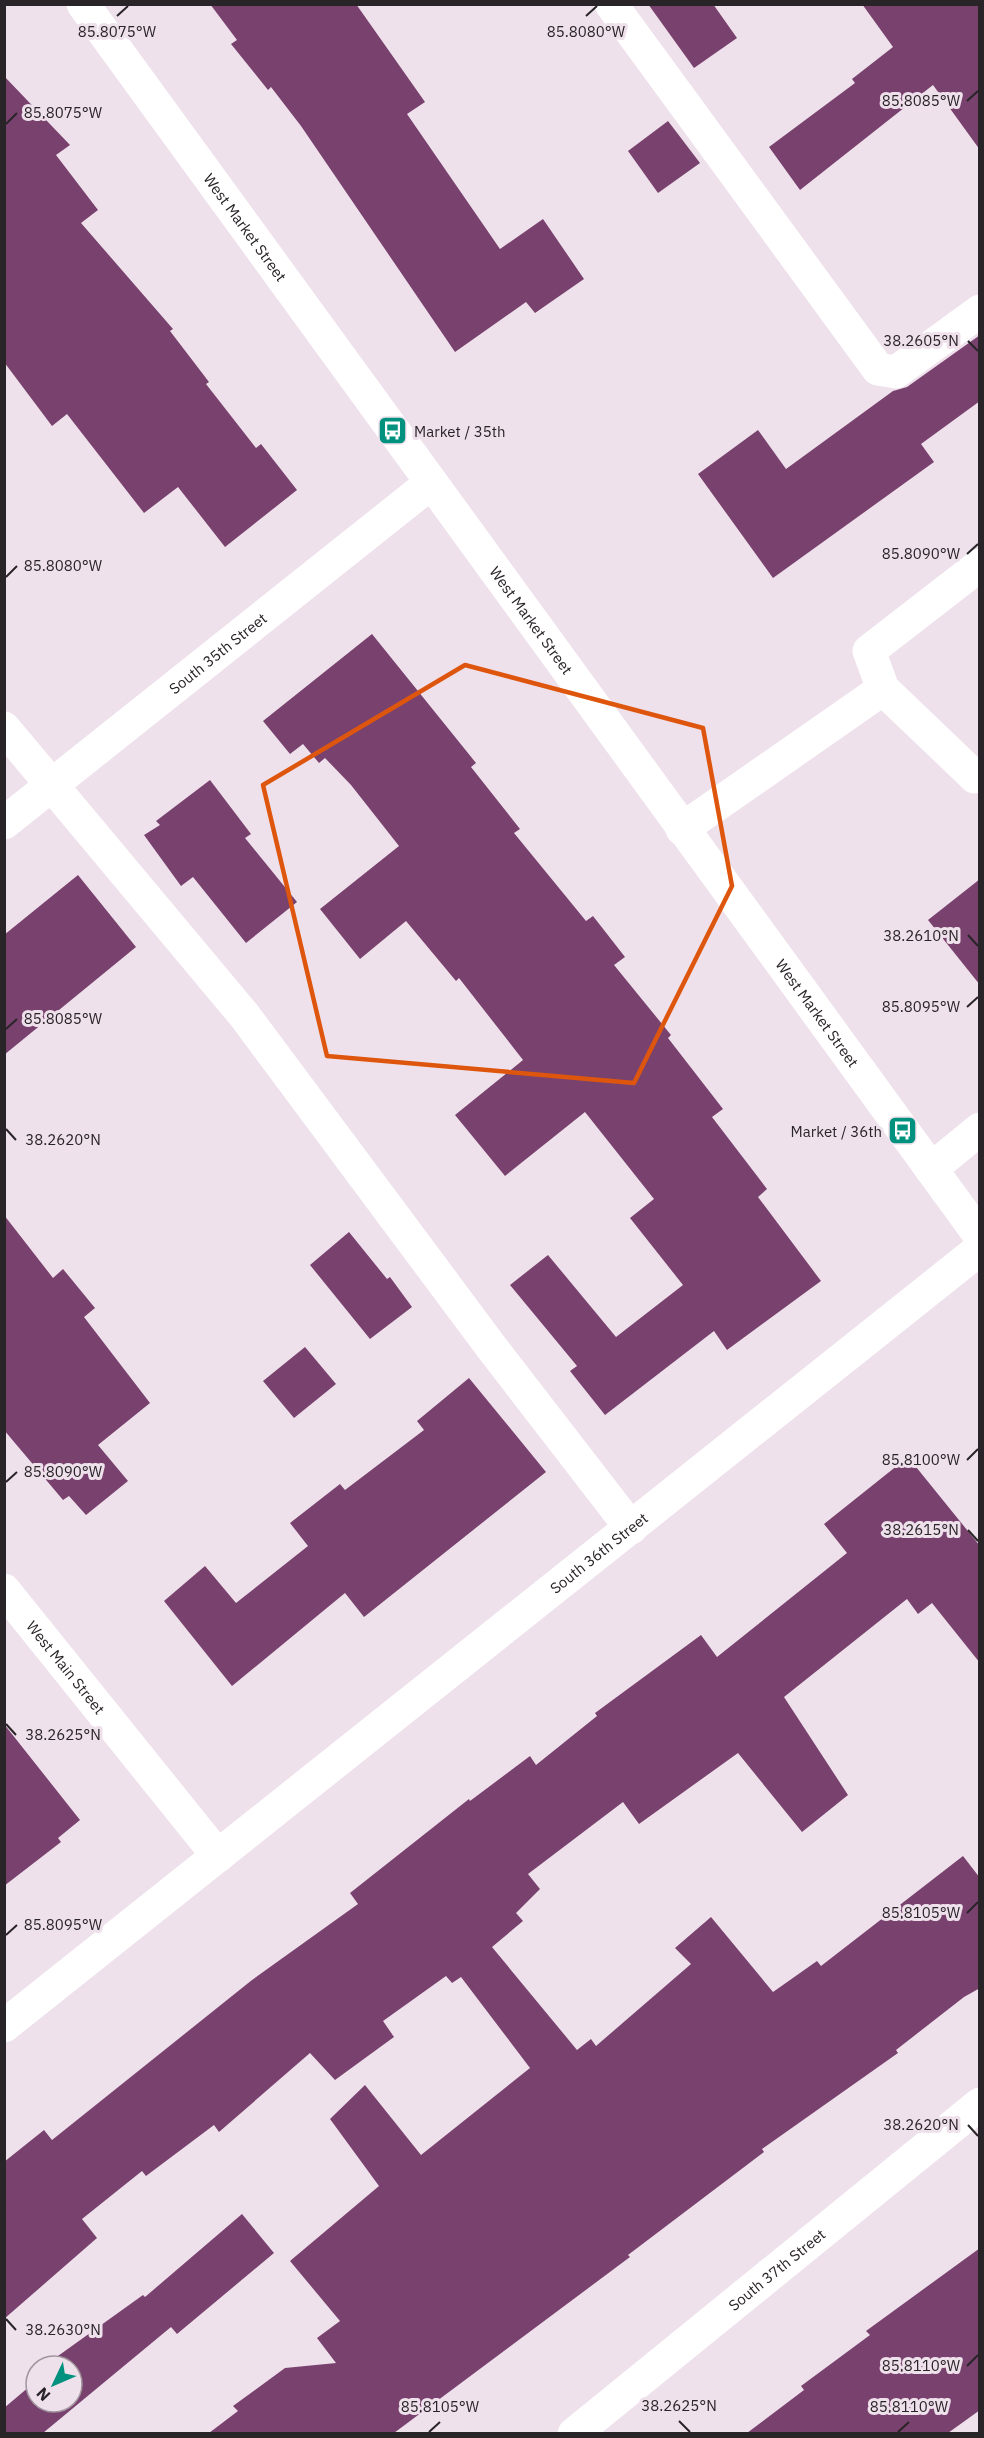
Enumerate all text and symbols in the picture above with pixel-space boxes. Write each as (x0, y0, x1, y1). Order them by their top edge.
text: 85.8075°W (78, 22, 157, 41)
text: 85.8080°W (547, 22, 626, 41)
text: 85.8085°W (882, 91, 961, 110)
text: 85.8075°W (24, 103, 103, 122)
street label: West Market Street (200, 169, 291, 285)
text: 38.2605°N (883, 331, 959, 350)
bus stop icon: Market / 35th (377, 415, 409, 447)
place label: Market / 35th (414, 422, 505, 441)
text: 85.8090°W (882, 544, 961, 563)
text: 85.8080°W (24, 556, 103, 575)
street label: West Market Street (486, 562, 577, 678)
street label: South 35th Street (165, 608, 270, 698)
text: 38.2610°N (883, 926, 959, 945)
street label: West Market Street (772, 955, 863, 1071)
text: 85.8095°W (882, 997, 961, 1016)
text: 85.8085°W (24, 1009, 103, 1028)
bus stop icon: Market / 36th (887, 1115, 919, 1147)
place label: Market / 36th (791, 1122, 882, 1141)
text: 38.2620°N (25, 1130, 101, 1149)
text: 85.8100°W (882, 1450, 961, 1469)
text: 85.8090°W (24, 1462, 103, 1481)
street label: South 36th Street (546, 1508, 651, 1597)
text: 38.2615°N (883, 1520, 959, 1539)
street label: West Main Street (23, 1617, 109, 1718)
text: 38.2625°N (25, 1725, 101, 1744)
text: 85.8105°W (882, 1903, 961, 1922)
text: 85.8095°W (24, 1915, 103, 1934)
text: 38.2620°N (883, 2115, 959, 2134)
street label: South 37th Street (724, 2224, 829, 2314)
text: 38.2630°N (25, 2320, 101, 2339)
north arrow (24, 2354, 84, 2414)
text: 85.8110°W (882, 2356, 961, 2375)
text: N (32, 2383, 54, 2406)
text: 38.2625°N (641, 2396, 717, 2415)
text: 85.8105°W (401, 2397, 480, 2416)
text: 85.8110°W (870, 2397, 949, 2416)

